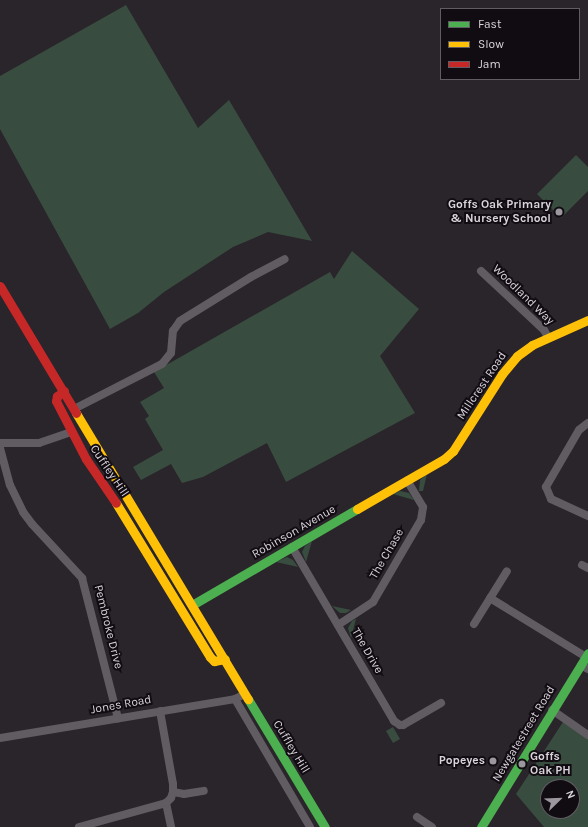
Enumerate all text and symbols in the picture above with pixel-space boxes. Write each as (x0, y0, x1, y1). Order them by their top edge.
legend (440, 8, 580, 80)
text: Fast (478, 17, 501, 31)
text: Slow (478, 37, 504, 51)
text: Jam (478, 57, 501, 71)
place label: Goffs Oak Primary & Nursery School (448, 198, 551, 226)
marker: Goffs Oak Primary & Nursery School (554, 207, 564, 217)
street label: Woodland Way (489, 262, 557, 328)
street label: Millcrest Road (454, 349, 510, 423)
street label: Cuffley Hill (87, 442, 131, 500)
street label: Robinson Avenue (250, 502, 338, 562)
street label: The Chase (367, 526, 407, 582)
street label: Pembroke Drive (91, 584, 125, 670)
street label: The Drive (348, 626, 386, 676)
street label: Newgatestreet Road (490, 683, 558, 785)
street label: Jones Road (89, 693, 153, 717)
street label: Cuffley Hill (270, 718, 312, 776)
place label: Goffs Oak PH (530, 750, 571, 778)
place label: Popeyes (439, 754, 485, 768)
marker: Popeyes (488, 756, 498, 766)
marker: Goffs Oak PH (517, 759, 527, 769)
north arrow (540, 779, 580, 819)
text: N (563, 788, 578, 801)

